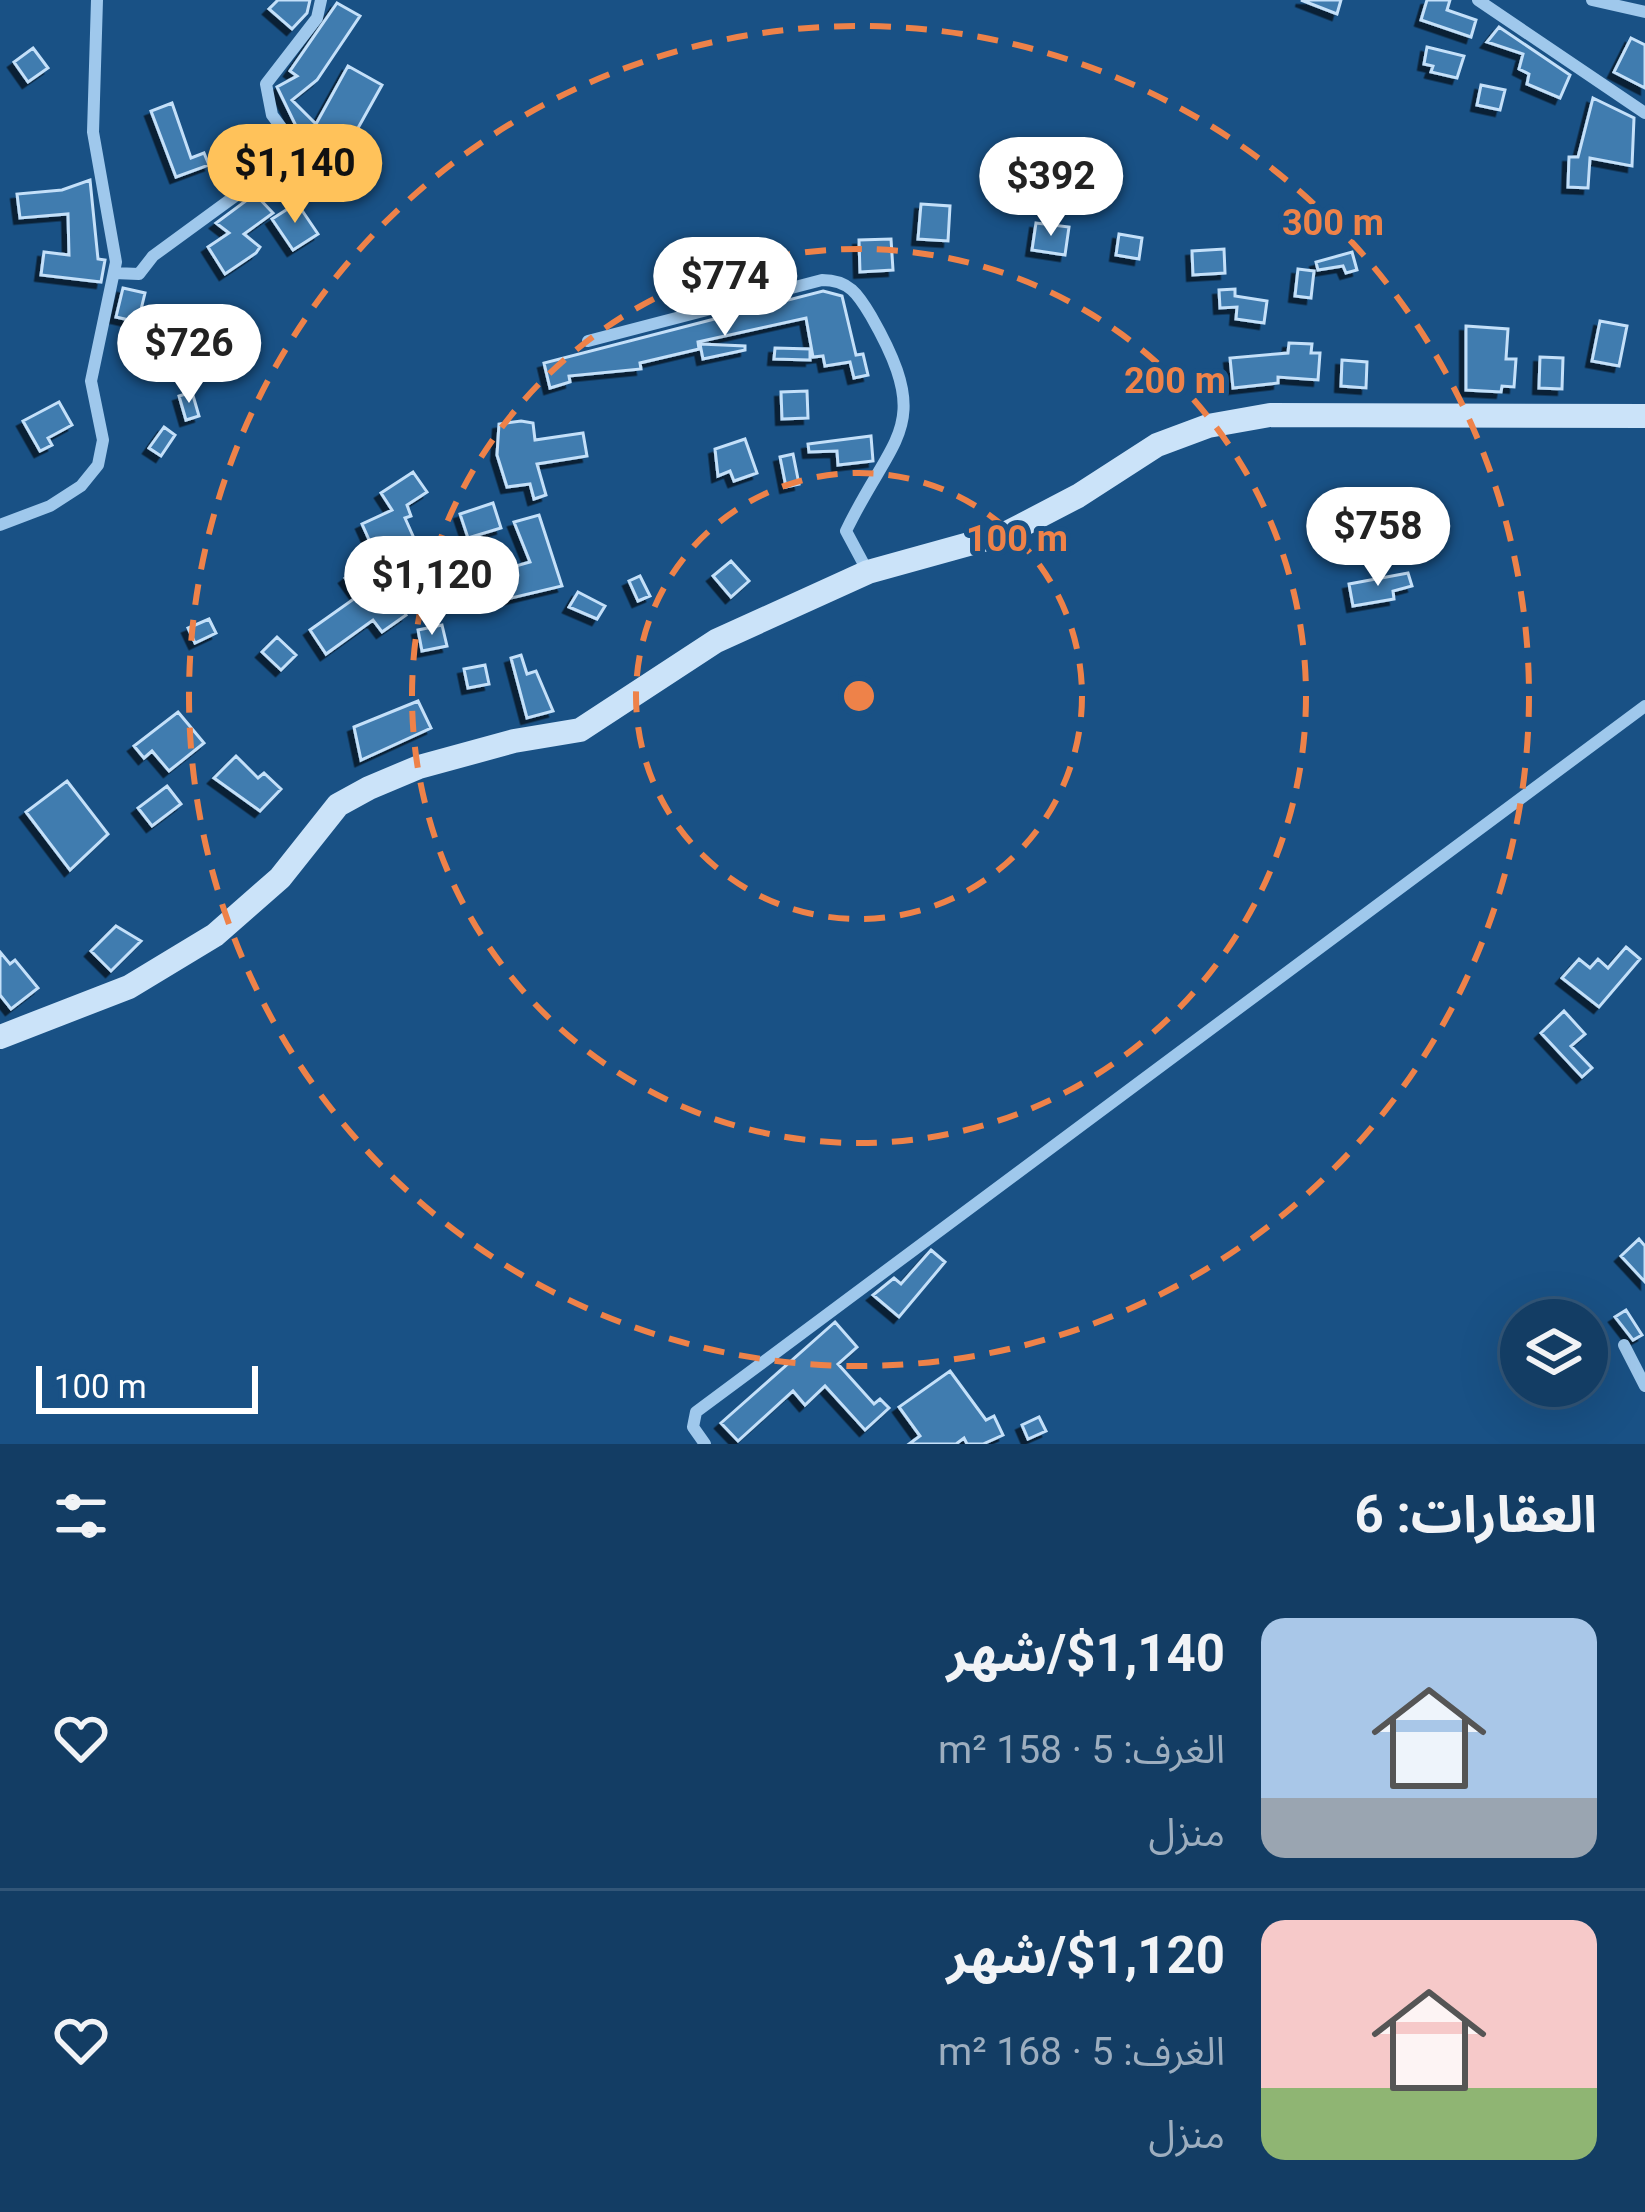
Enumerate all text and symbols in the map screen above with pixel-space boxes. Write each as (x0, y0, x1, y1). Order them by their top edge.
pin: $1,140 (197, 124, 393, 226)
pin: $392 (980, 137, 1122, 239)
text: $1,140 (234, 140, 356, 186)
text: $392 (1006, 153, 1096, 199)
text: 300 m (1282, 202, 1384, 244)
pin: $774 (654, 237, 796, 339)
text: $774 (680, 253, 770, 299)
pin: $726 (118, 304, 260, 406)
text: $726 (144, 320, 234, 366)
text: 200 m (1124, 360, 1226, 402)
pin: $758 (1307, 487, 1449, 589)
text: $758 (1333, 503, 1423, 549)
text: 100 m (966, 518, 1068, 560)
pin: $1,120 (334, 536, 530, 638)
text: $1,120 (371, 552, 493, 598)
centre of rings (838, 675, 880, 717)
map controls (1500, 1299, 1608, 1407)
button: layers (1500, 1299, 1608, 1407)
scale bar (36, 1360, 258, 1413)
text: 100 m (54, 1367, 147, 1406)
icon: filters (48, 1483, 114, 1549)
text: العقارات: 6 (1355, 1485, 1597, 1544)
text: $1,140/شهر (947, 1624, 1225, 1683)
icon: home (1357, 1666, 1501, 1810)
icon: heart (48, 1705, 114, 1771)
text: الغرف: 5 · 158 m² (938, 1727, 1225, 1773)
text: منزل (1149, 1810, 1225, 1856)
text: $1,120/شهر (947, 1926, 1225, 1985)
icon: home (1357, 1968, 1501, 2112)
icon: heart (48, 2007, 114, 2073)
text: الغرف: 5 · 168 m² (938, 2029, 1225, 2075)
text: منزل (1149, 2112, 1225, 2158)

